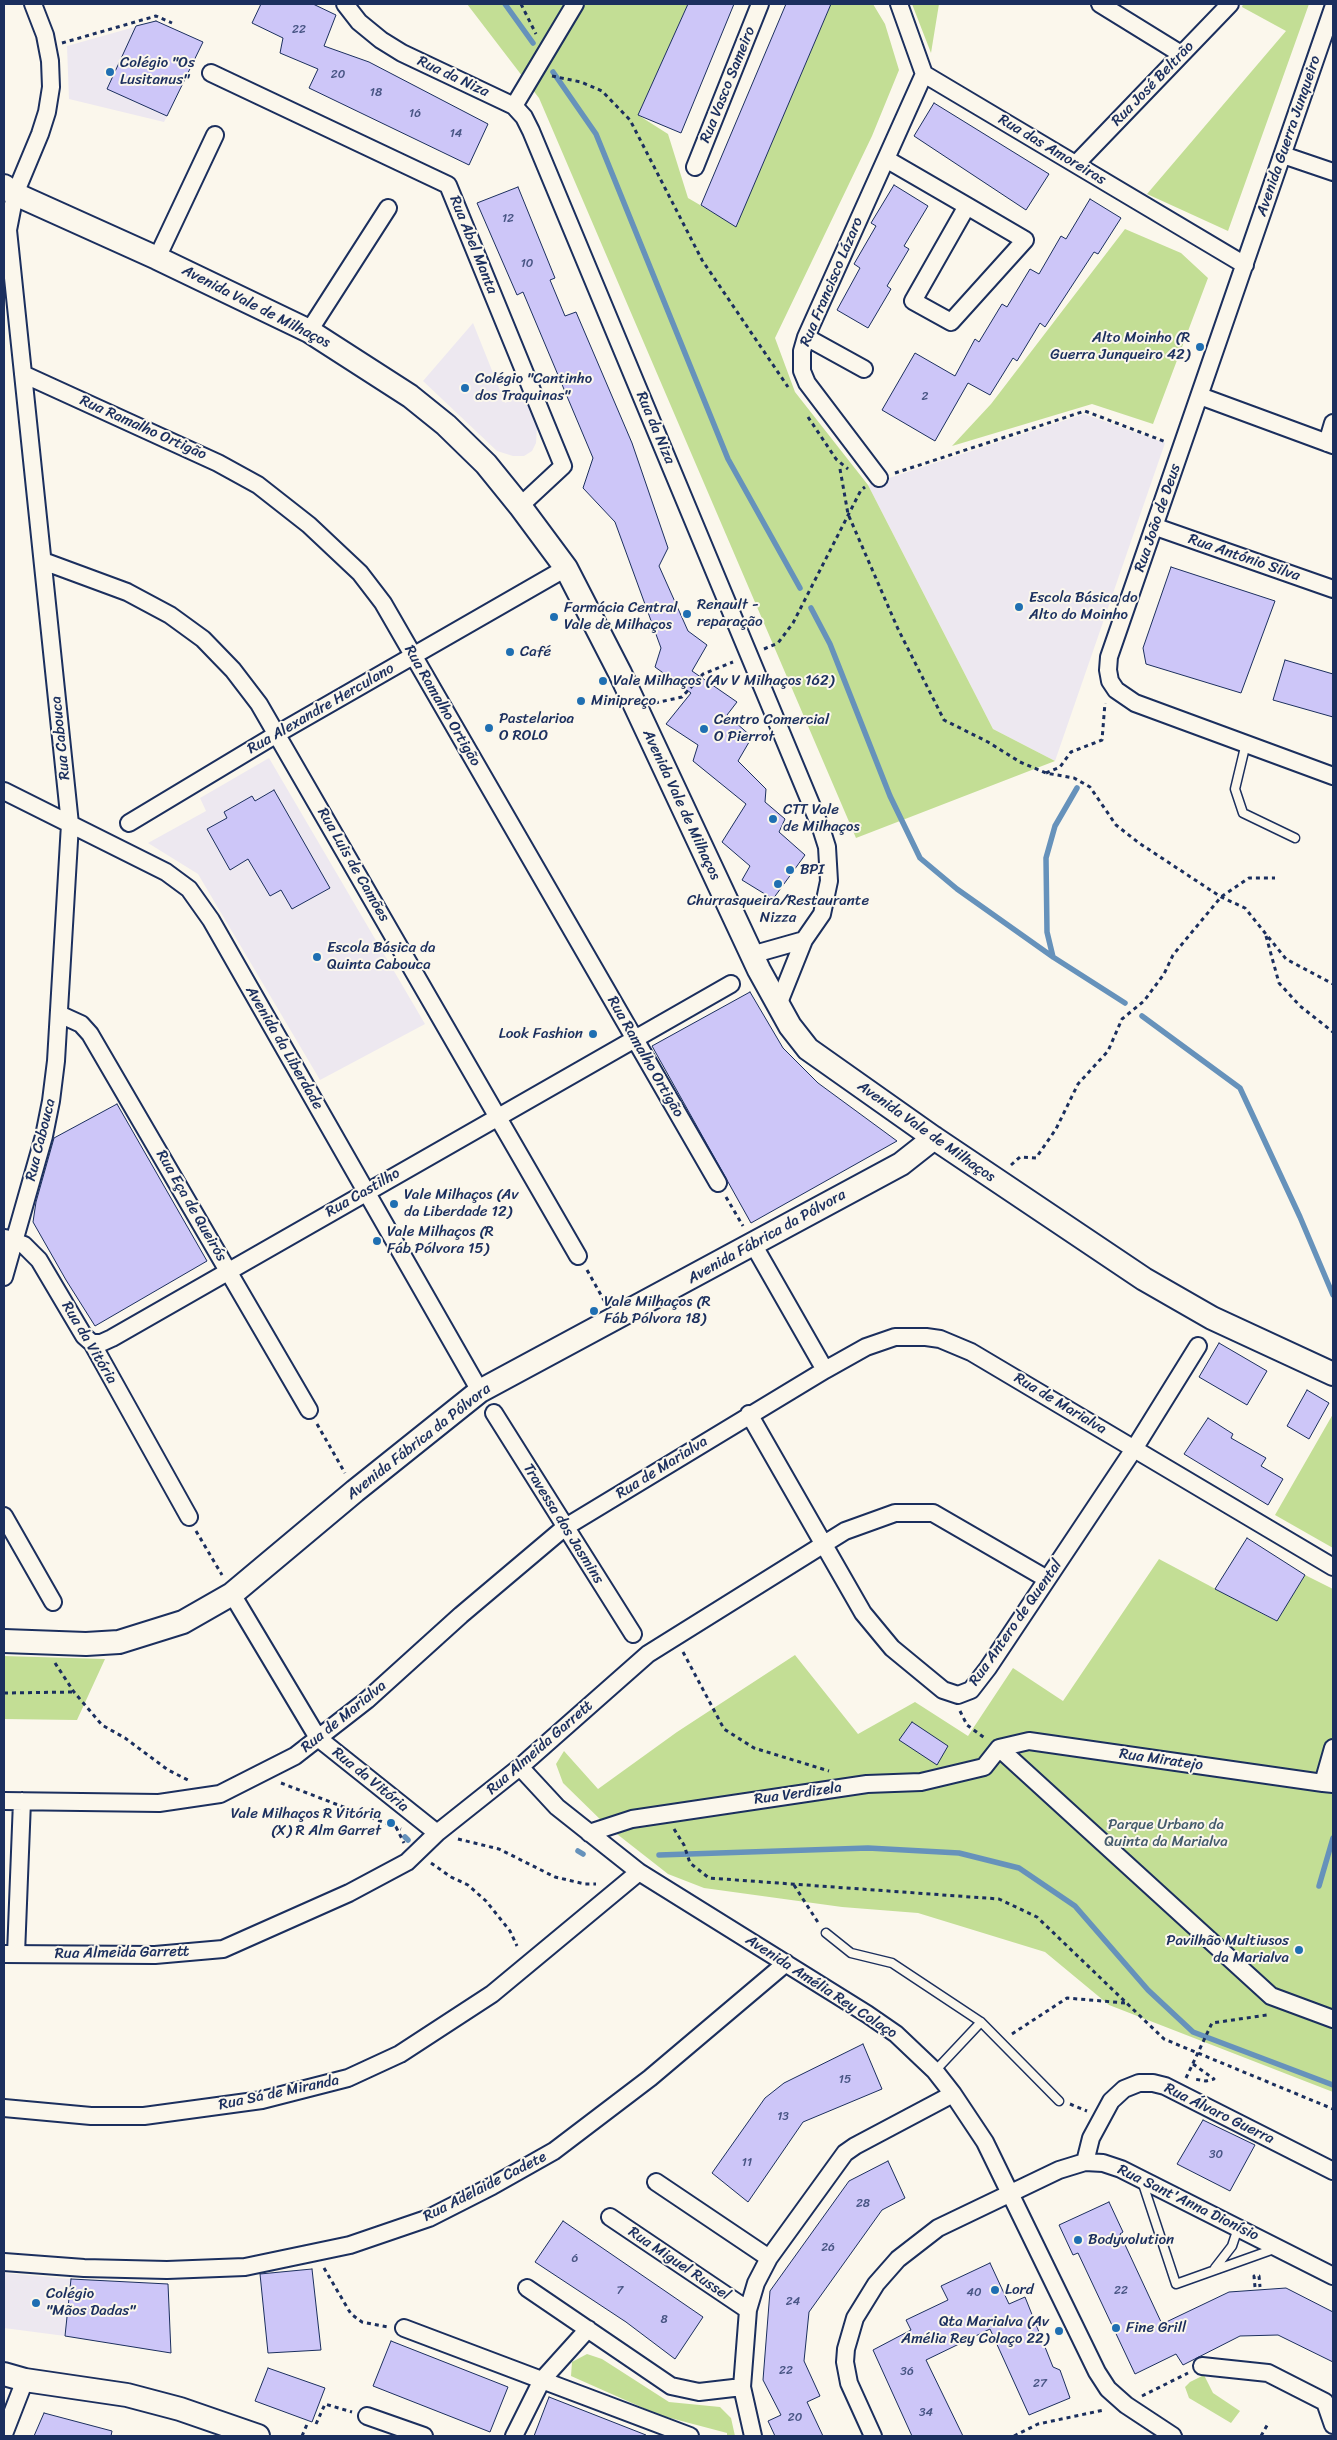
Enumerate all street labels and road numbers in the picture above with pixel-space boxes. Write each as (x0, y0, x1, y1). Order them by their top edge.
street label: Rua Vasco Sameiro (696, 24, 760, 146)
street label: Rua José Beltrão (1108, 38, 1198, 130)
street label: Rua da Niza (414, 53, 492, 101)
street label: Avenida Guerra Junqueiro (1253, 53, 1325, 219)
street label: Rua das Amoreiras (995, 111, 1109, 189)
street label: Rua Abel Manta (445, 193, 501, 297)
street label: Rua Francisco Lázaro (797, 215, 867, 349)
street label: Avenida Vale de Milhaços (179, 262, 333, 352)
street label: Rua da Niza (632, 389, 678, 467)
street label: Rua Ramalho Ortigão (77, 392, 209, 464)
street label: Rua João de Deus (1131, 461, 1185, 575)
street label: Rua António Silva (1186, 530, 1302, 586)
street label: Rua Ramalho Ortigão (400, 642, 484, 770)
street label: Rua Alexandre Herculano (244, 660, 398, 758)
street label: Rua Cabouca (48, 695, 74, 781)
street label: Avenida Vale de Milhaços (638, 727, 724, 883)
street label: Rua Luis de Camões (313, 805, 393, 925)
street label: Avenida da Liberdade (241, 983, 327, 1113)
street label: Rua Ramalho Ortigão (603, 993, 687, 1121)
street label: Avenida Vale de Milhaços (854, 1078, 998, 1186)
street label: Rua Cabouca (22, 1097, 60, 1183)
street label: Rua Eça de Queirós (152, 1147, 230, 1265)
street label: Rua Castilho (323, 1165, 403, 1221)
street label: Avenida Fábrica da Pólvora (685, 1186, 849, 1288)
street label: Rua da Vitória (57, 1299, 121, 1387)
street label: Rua de Marialva (1011, 1369, 1109, 1439)
street label: Avenida Fábrica da Pólvora (343, 1380, 495, 1504)
street label: Rua de Marialva (613, 1433, 711, 1503)
street label: Travessa dos Jasmins (519, 1461, 607, 1587)
street label: Rua Antero de Quental (966, 1556, 1066, 1690)
street label: Rua de Marialva (298, 1677, 390, 1757)
street label: Rua Almeida Garrett (483, 1697, 597, 1799)
street label: Rua da Vitória (328, 1744, 412, 1816)
street label: Rua Miratejo (1118, 1745, 1204, 1775)
street label: Rua Verdizela (753, 1779, 843, 1809)
street label: Avenida Amélia Rey Colaço (742, 1931, 900, 2043)
street label: Rua Almeida Garrett (55, 1943, 189, 1963)
street label: Rua Sá de Miranda (217, 2071, 341, 2115)
street label: Rua Álvaro Guerra (1161, 2080, 1277, 2148)
street label: Rua Adelaide Cadete (420, 2148, 550, 2226)
street label: Rua Sant'Anna Dionísio (1114, 2161, 1262, 2245)
street label: Rua Miguel Russel (625, 2223, 733, 2305)

